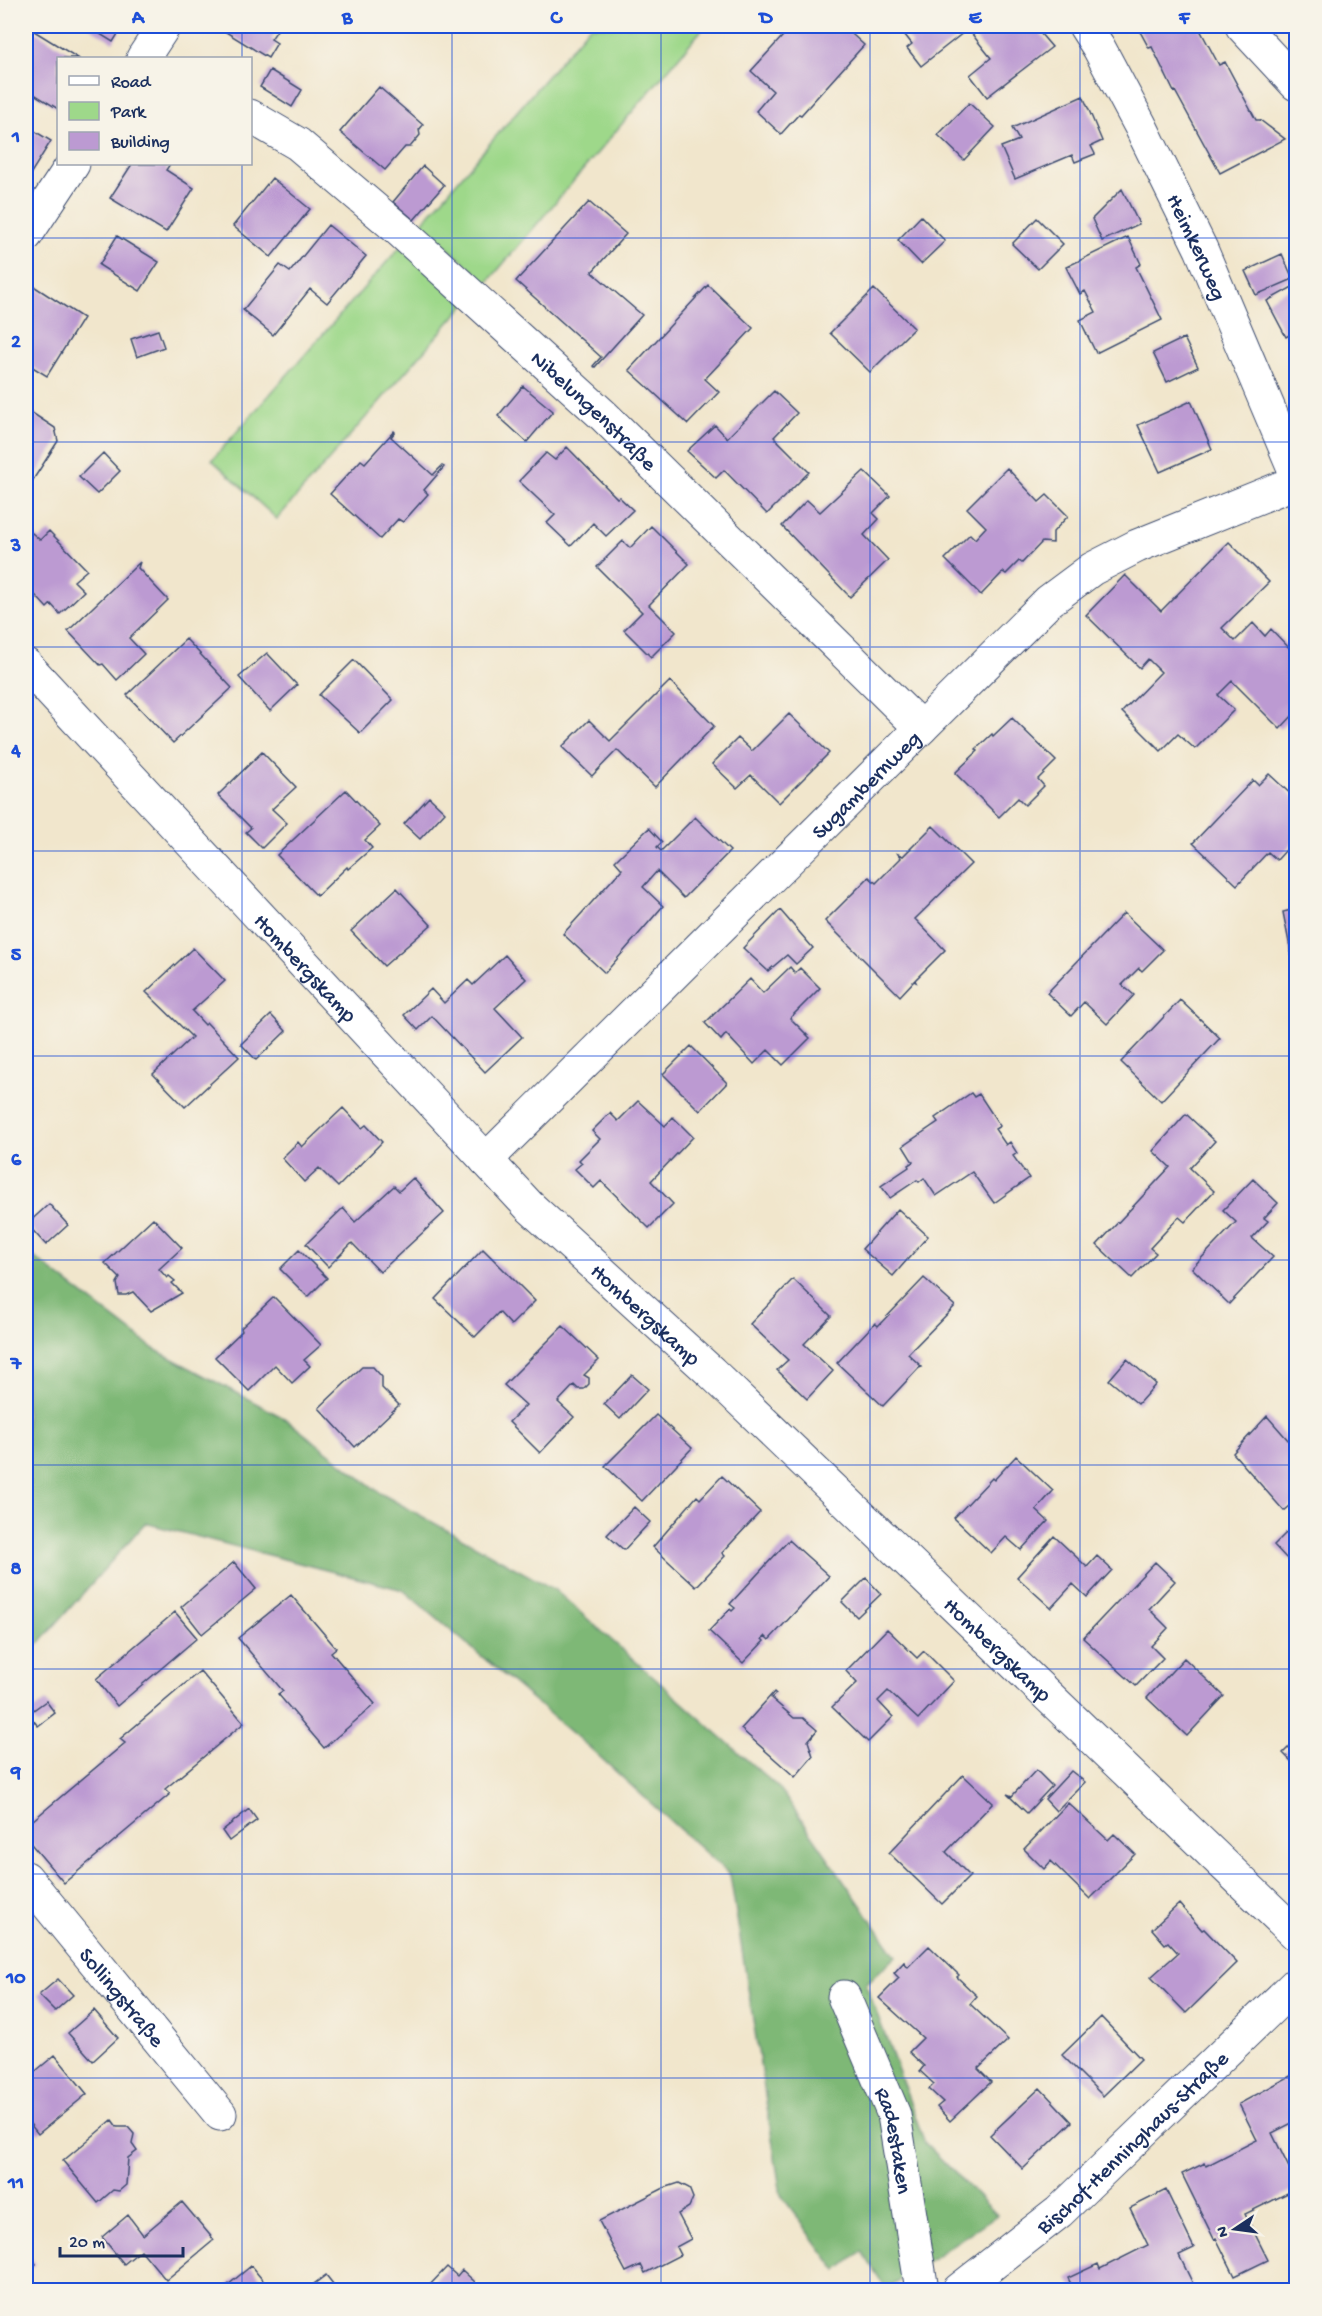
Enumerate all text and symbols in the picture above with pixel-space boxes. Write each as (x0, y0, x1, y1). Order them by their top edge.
text: A (131, 8, 146, 31)
text: B (341, 8, 353, 31)
text: C (550, 8, 564, 31)
text: D (757, 8, 773, 31)
text: E (969, 8, 983, 31)
text: F (1178, 8, 1191, 31)
legend (57, 57, 252, 165)
text: Road (111, 73, 152, 94)
text: Park (110, 103, 147, 124)
text: 1 (11, 127, 20, 150)
text: Building (110, 133, 170, 154)
street label: Heimkerweg (1159, 191, 1230, 305)
text: 2 (11, 332, 21, 355)
street label: Nibelungenstraße (524, 347, 661, 478)
text: 3 (10, 536, 21, 559)
street label: Sugambernweg (808, 727, 928, 846)
text: 4 (10, 741, 21, 764)
street label: Hombergskamp (247, 910, 361, 1030)
text: 5 (11, 945, 22, 968)
text: 6 (11, 1150, 22, 1173)
street label: Hombergskamp (584, 1260, 704, 1373)
text: 7 (10, 1354, 23, 1377)
text: 8 (11, 1559, 22, 1582)
street label: Hombergskamp (937, 1594, 1055, 1709)
text: 9 (10, 1763, 21, 1786)
street label: Sollingstraße (72, 1944, 169, 2054)
text: 10 (5, 1968, 26, 1991)
street label: Bischof-Henninghaus-Straße (1032, 2047, 1236, 2242)
street label: Radestaken (867, 2084, 916, 2197)
text: 11 (7, 2173, 24, 2196)
north arrow (1205, 2199, 1265, 2259)
scale bar (60, 2220, 183, 2258)
text: N (1213, 2224, 1234, 2239)
text: 20 m (69, 2233, 105, 2254)

